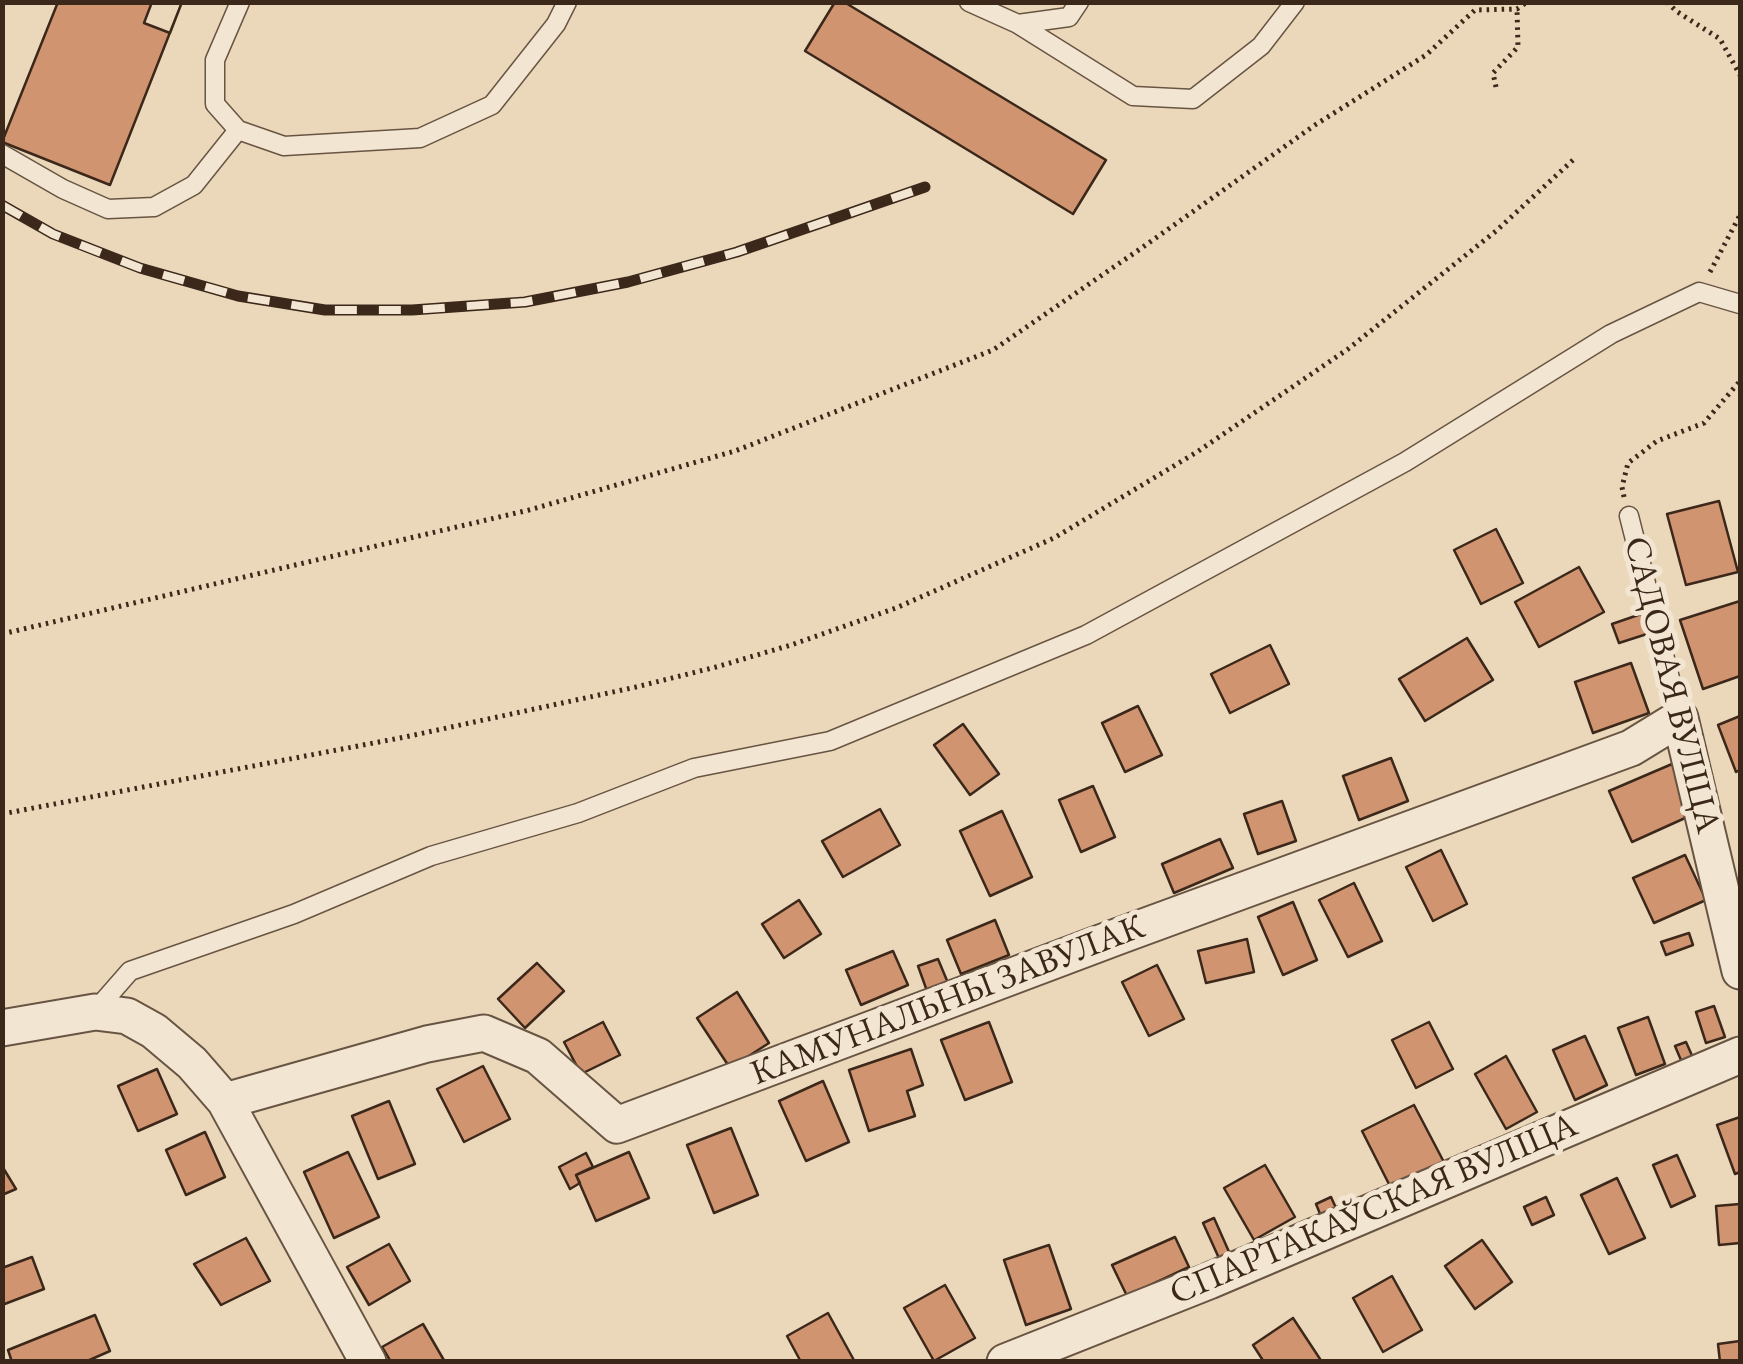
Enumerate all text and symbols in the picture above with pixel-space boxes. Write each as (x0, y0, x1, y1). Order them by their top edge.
street label: САДОВАЯ ВУЛІЦА (1614, 533, 1728, 837)
street label: КАМУНАЛЬНЫ ЗАВУЛАК (745, 907, 1151, 1095)
street label: СПАРТАКАЎСКАЯ ВУЛІЦА (1164, 1105, 1584, 1315)

